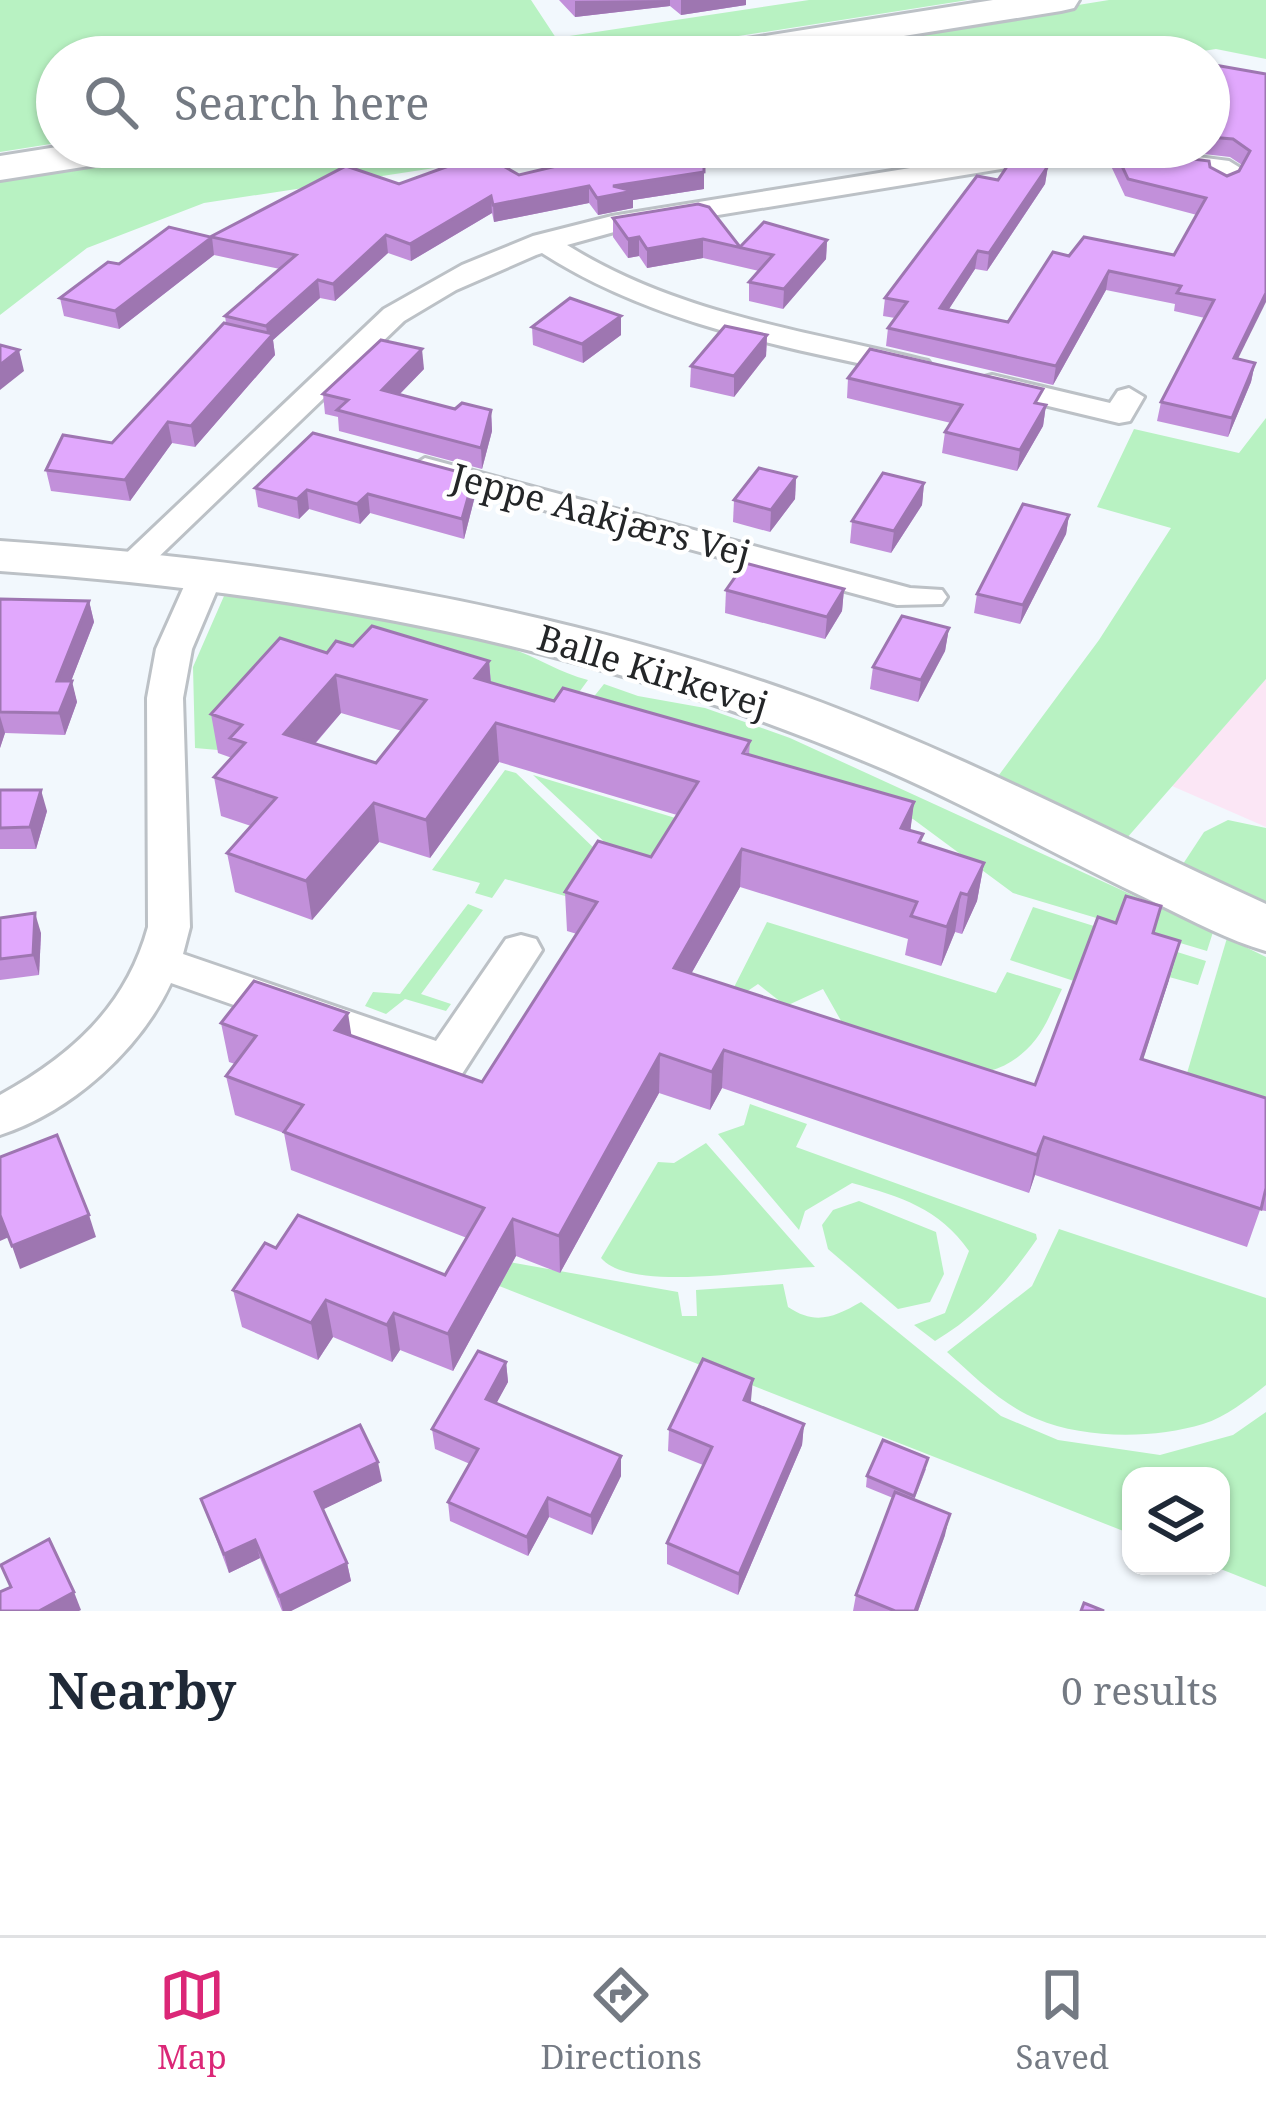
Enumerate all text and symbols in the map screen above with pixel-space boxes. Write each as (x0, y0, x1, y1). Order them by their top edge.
search box (36, 36, 1230, 168)
icon: search (78, 69, 144, 135)
text: Search here (174, 72, 429, 133)
street label: Jeppe Aakjærs Vej (445, 451, 756, 578)
street label: Balle Kirkevej (532, 612, 775, 729)
map controls (1122, 1467, 1230, 1575)
button: layers (1122, 1467, 1230, 1575)
text: Nearby (48, 1654, 236, 1724)
text: 0 results (1061, 1663, 1218, 1716)
tab: Map (157, 1962, 227, 2079)
tab: Directions (540, 1962, 702, 2079)
tab: Saved (1016, 1962, 1109, 2079)

